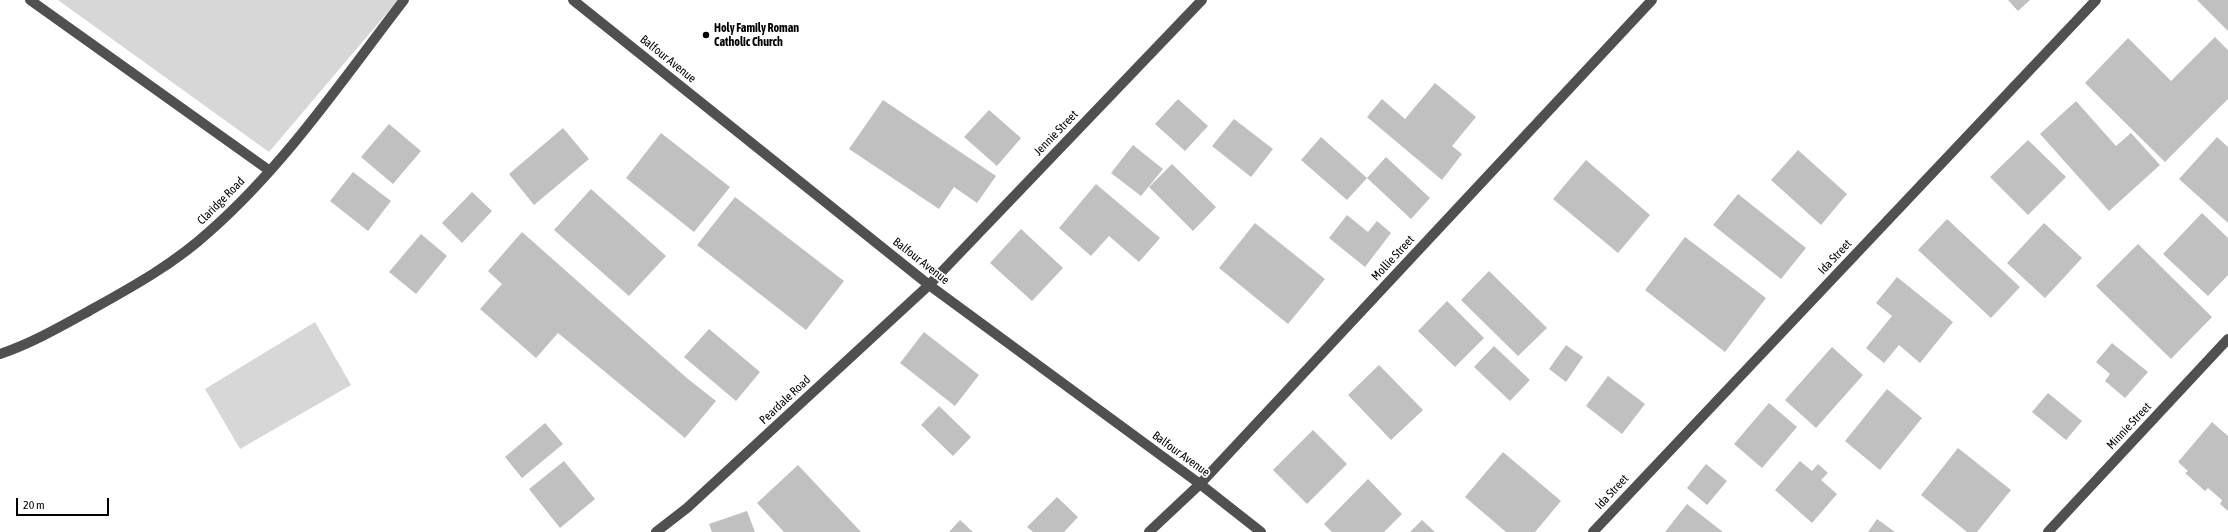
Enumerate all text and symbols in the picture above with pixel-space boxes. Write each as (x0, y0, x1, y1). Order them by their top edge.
place label: Holy Family Roman Catholic Church (714, 21, 799, 49)
marker: Holy Family Roman Catholic Church (701, 30, 711, 40)
street label: Balfour Avenue (637, 32, 699, 86)
street label: Jennie Street (1031, 107, 1081, 159)
street label: Claridge Road (194, 174, 248, 228)
street label: Mollie Street (1369, 233, 1417, 283)
street label: Balfour Avenue (890, 235, 952, 287)
street label: Ida Street (1815, 237, 1855, 277)
street label: Peardale Road (756, 373, 814, 427)
street label: Minnie Street (2104, 400, 2154, 452)
street label: Balfour Avenue (1149, 428, 1213, 480)
street label: Ida Street (1592, 472, 1632, 512)
scale bar (18, 490, 111, 516)
text: 20 m (23, 498, 45, 512)

